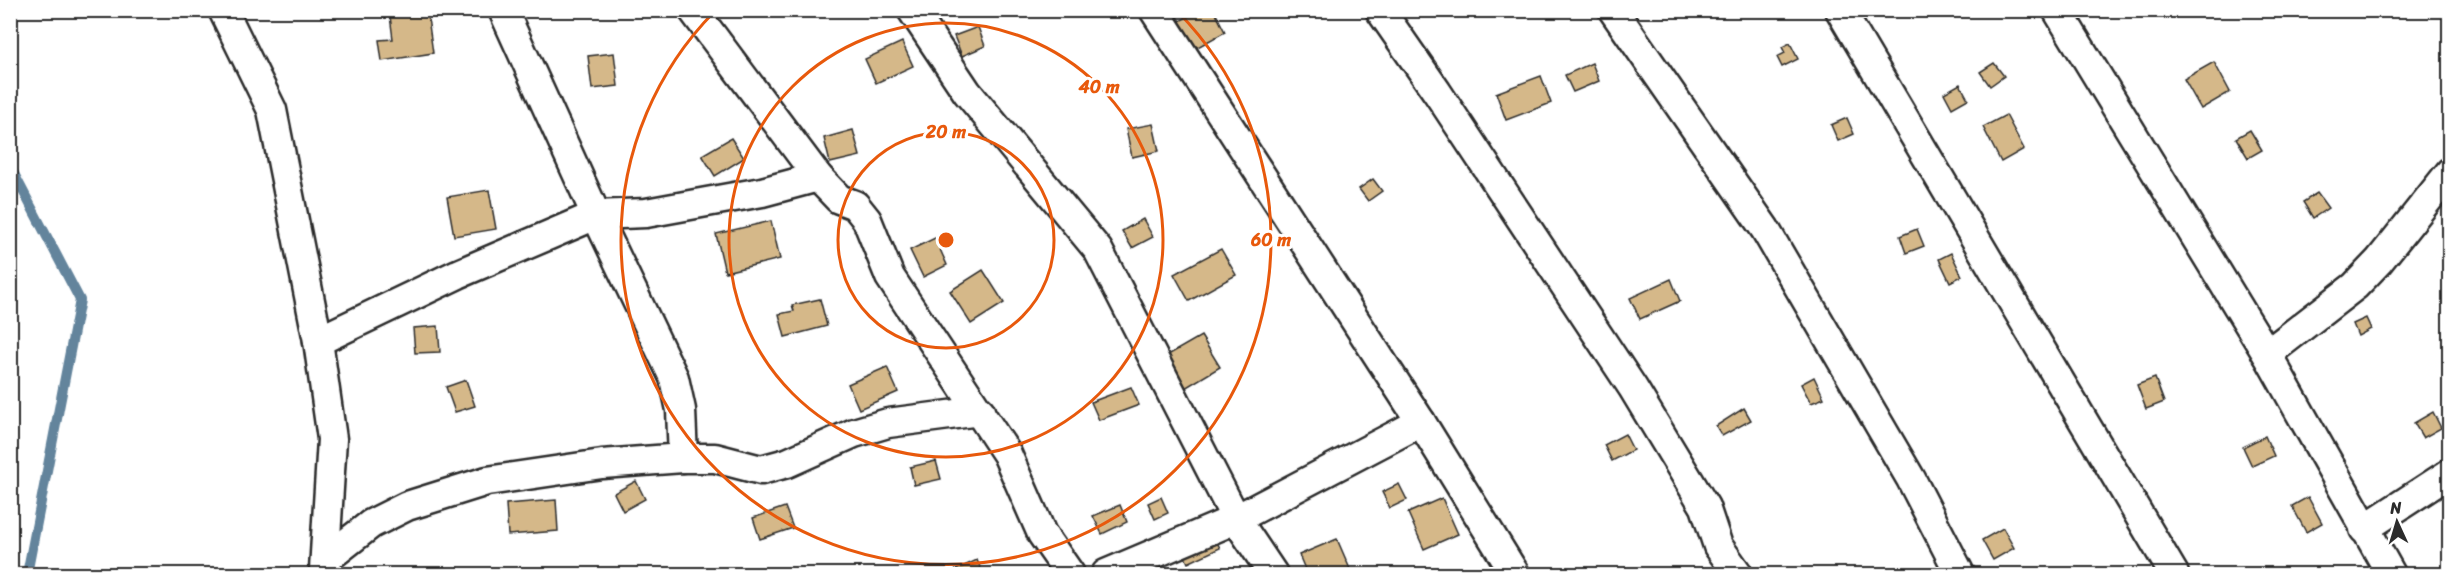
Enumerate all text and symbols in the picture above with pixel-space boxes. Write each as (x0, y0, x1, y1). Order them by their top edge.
text: 40 m (1077, 71, 1120, 103)
text: 20 m (925, 116, 966, 148)
text: 60 m (1250, 224, 1291, 256)
centre of rings (936, 230, 956, 250)
north arrow (2367, 492, 2427, 552)
text: N (2388, 493, 2403, 522)

